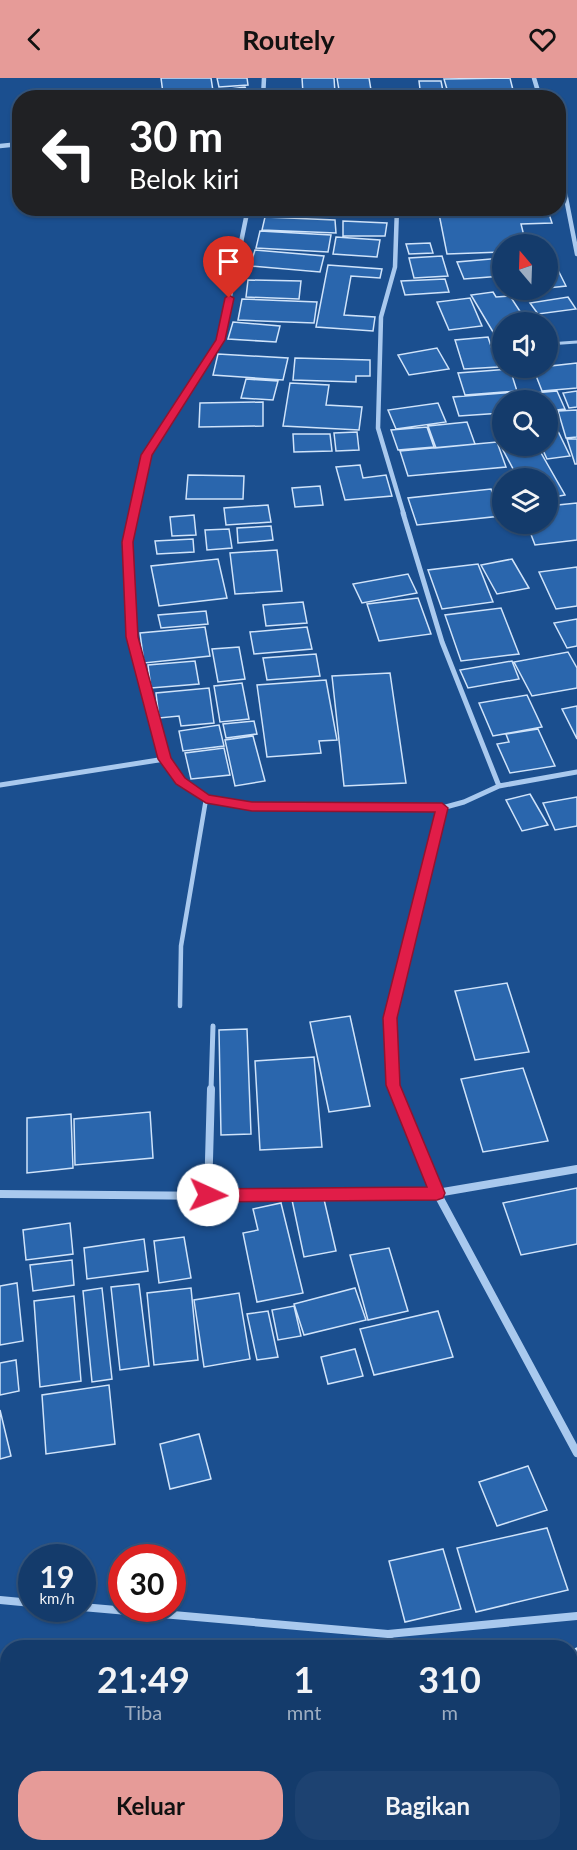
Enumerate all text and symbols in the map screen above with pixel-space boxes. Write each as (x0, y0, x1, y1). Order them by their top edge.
icon: back (18, 23, 51, 56)
text: Routely (242, 23, 335, 56)
icon: heart (526, 23, 559, 56)
text: 30 m (129, 111, 223, 161)
icon: left (30, 114, 108, 192)
text: Belok kiri (129, 162, 239, 195)
north arrow (492, 234, 558, 300)
map controls (492, 234, 558, 534)
pin (203, 236, 254, 298)
icon: arrive (212, 245, 245, 278)
button: sound (492, 312, 558, 378)
button: search (492, 390, 558, 456)
button: layers (492, 468, 558, 534)
position arrow (176, 1163, 240, 1227)
speed limit sign: 30 (108, 1544, 186, 1622)
text: 19 (40, 1558, 74, 1594)
text: km/h (39, 1589, 75, 1607)
text: 21:49 (97, 1657, 190, 1701)
text: 1 (294, 1657, 315, 1701)
text: 310 (418, 1657, 481, 1701)
text: Tiba (125, 1700, 162, 1724)
text: mnt (287, 1700, 321, 1724)
text: m (441, 1700, 458, 1724)
button: Keluar (18, 1771, 283, 1840)
button: Bagikan (295, 1771, 560, 1840)

